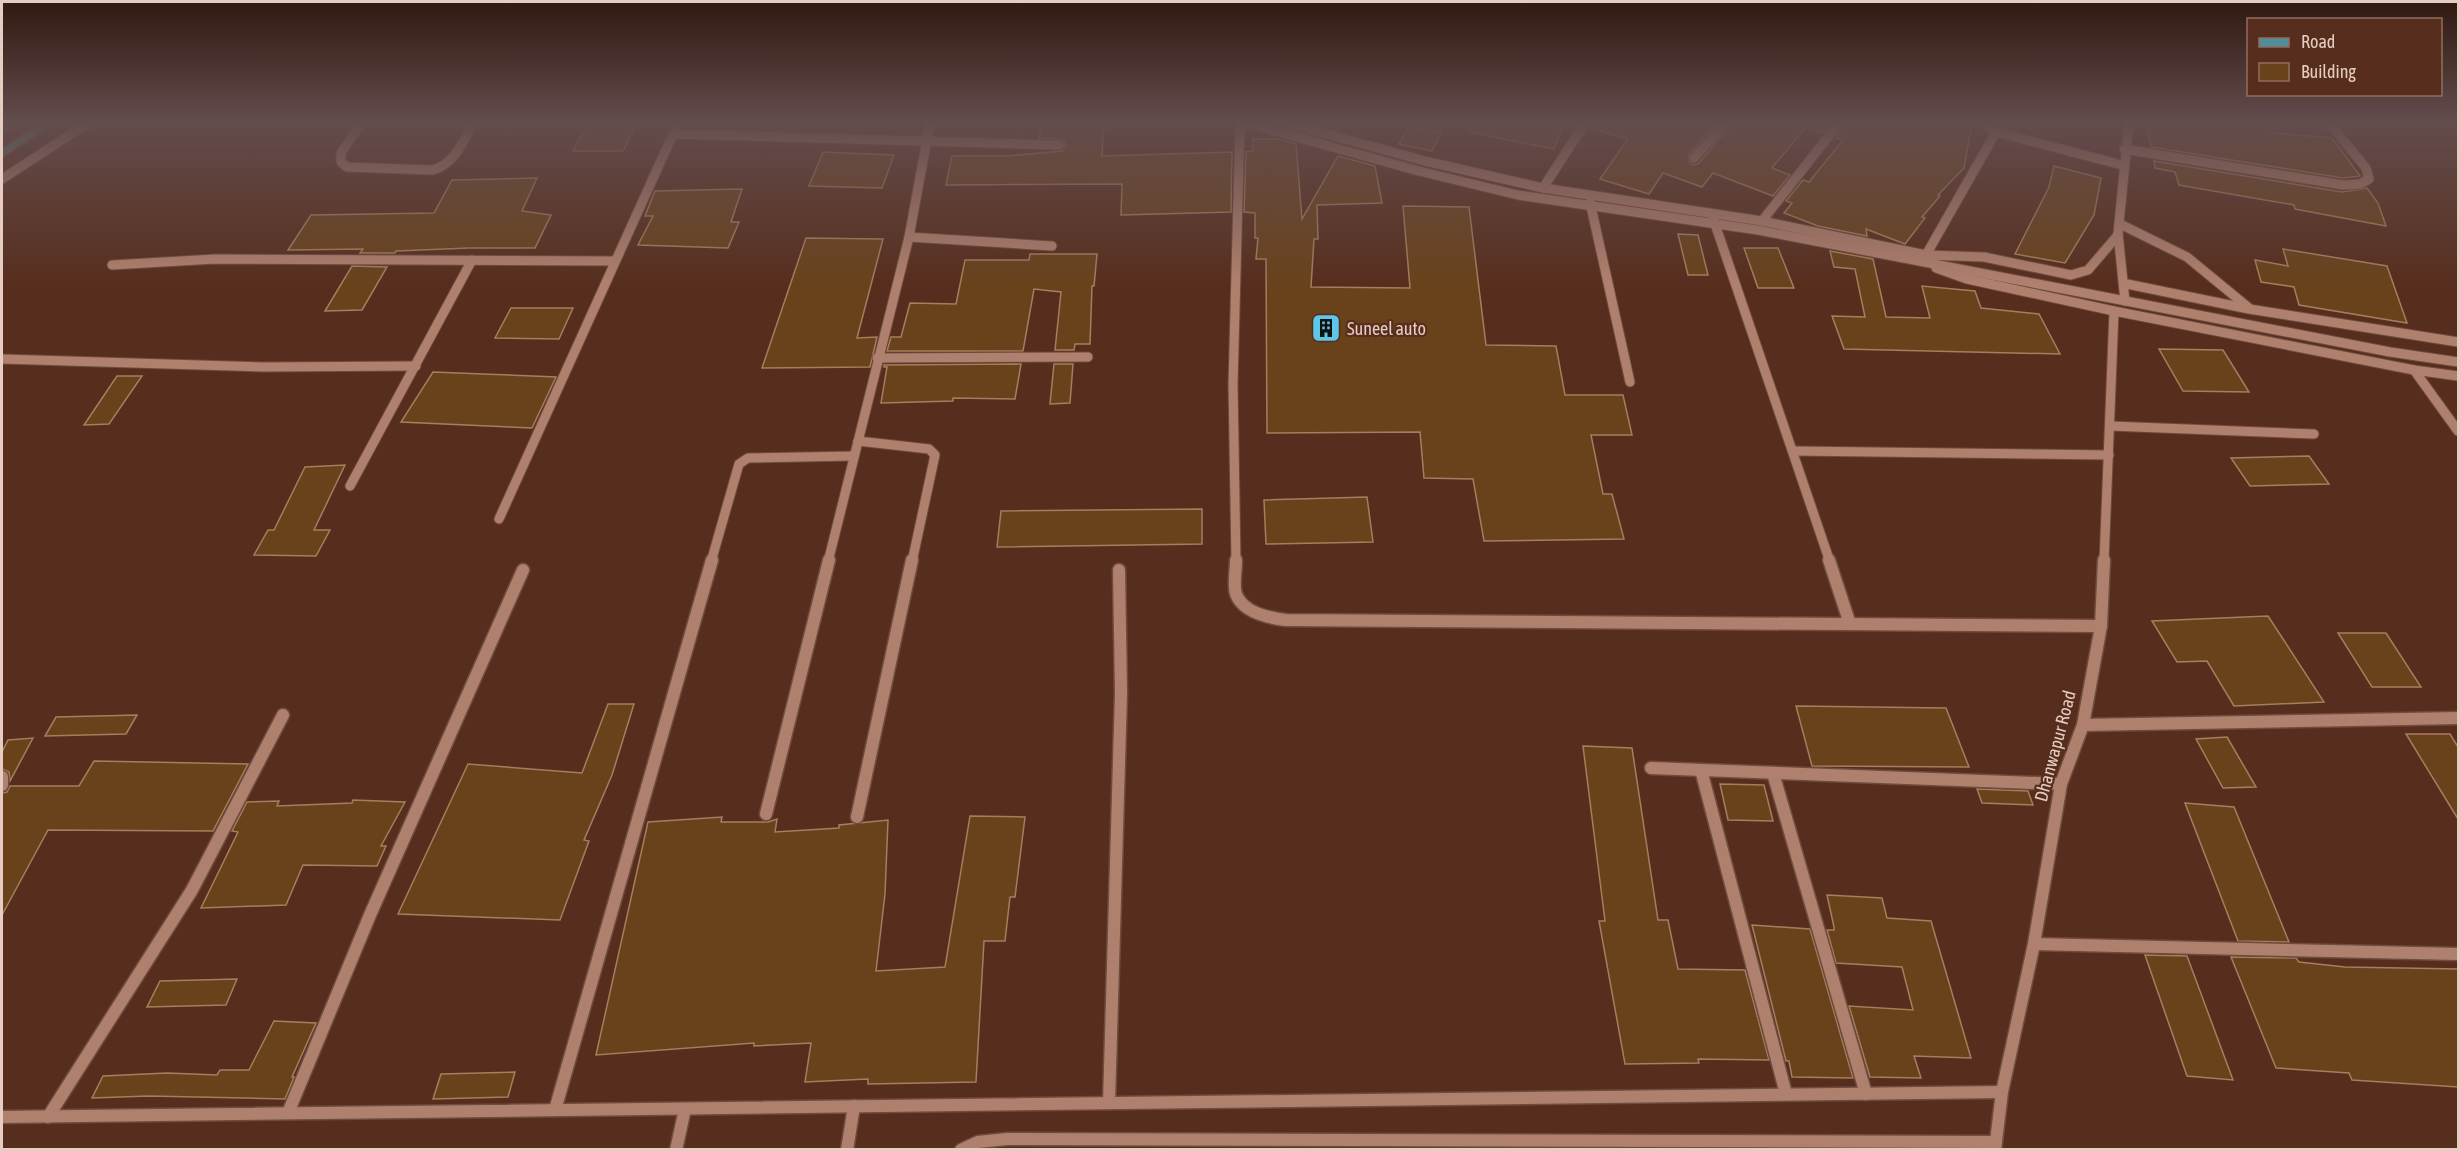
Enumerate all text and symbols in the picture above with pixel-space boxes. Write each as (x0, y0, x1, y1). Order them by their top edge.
legend (2247, 18, 2442, 96)
text: Road (2301, 31, 2335, 52)
text: Building (2301, 61, 2356, 82)
building icon: Suneel auto (1310, 312, 1342, 344)
place label: Suneel auto (1347, 318, 1426, 339)
street label: Dhanwapur Road (2030, 688, 2080, 804)

